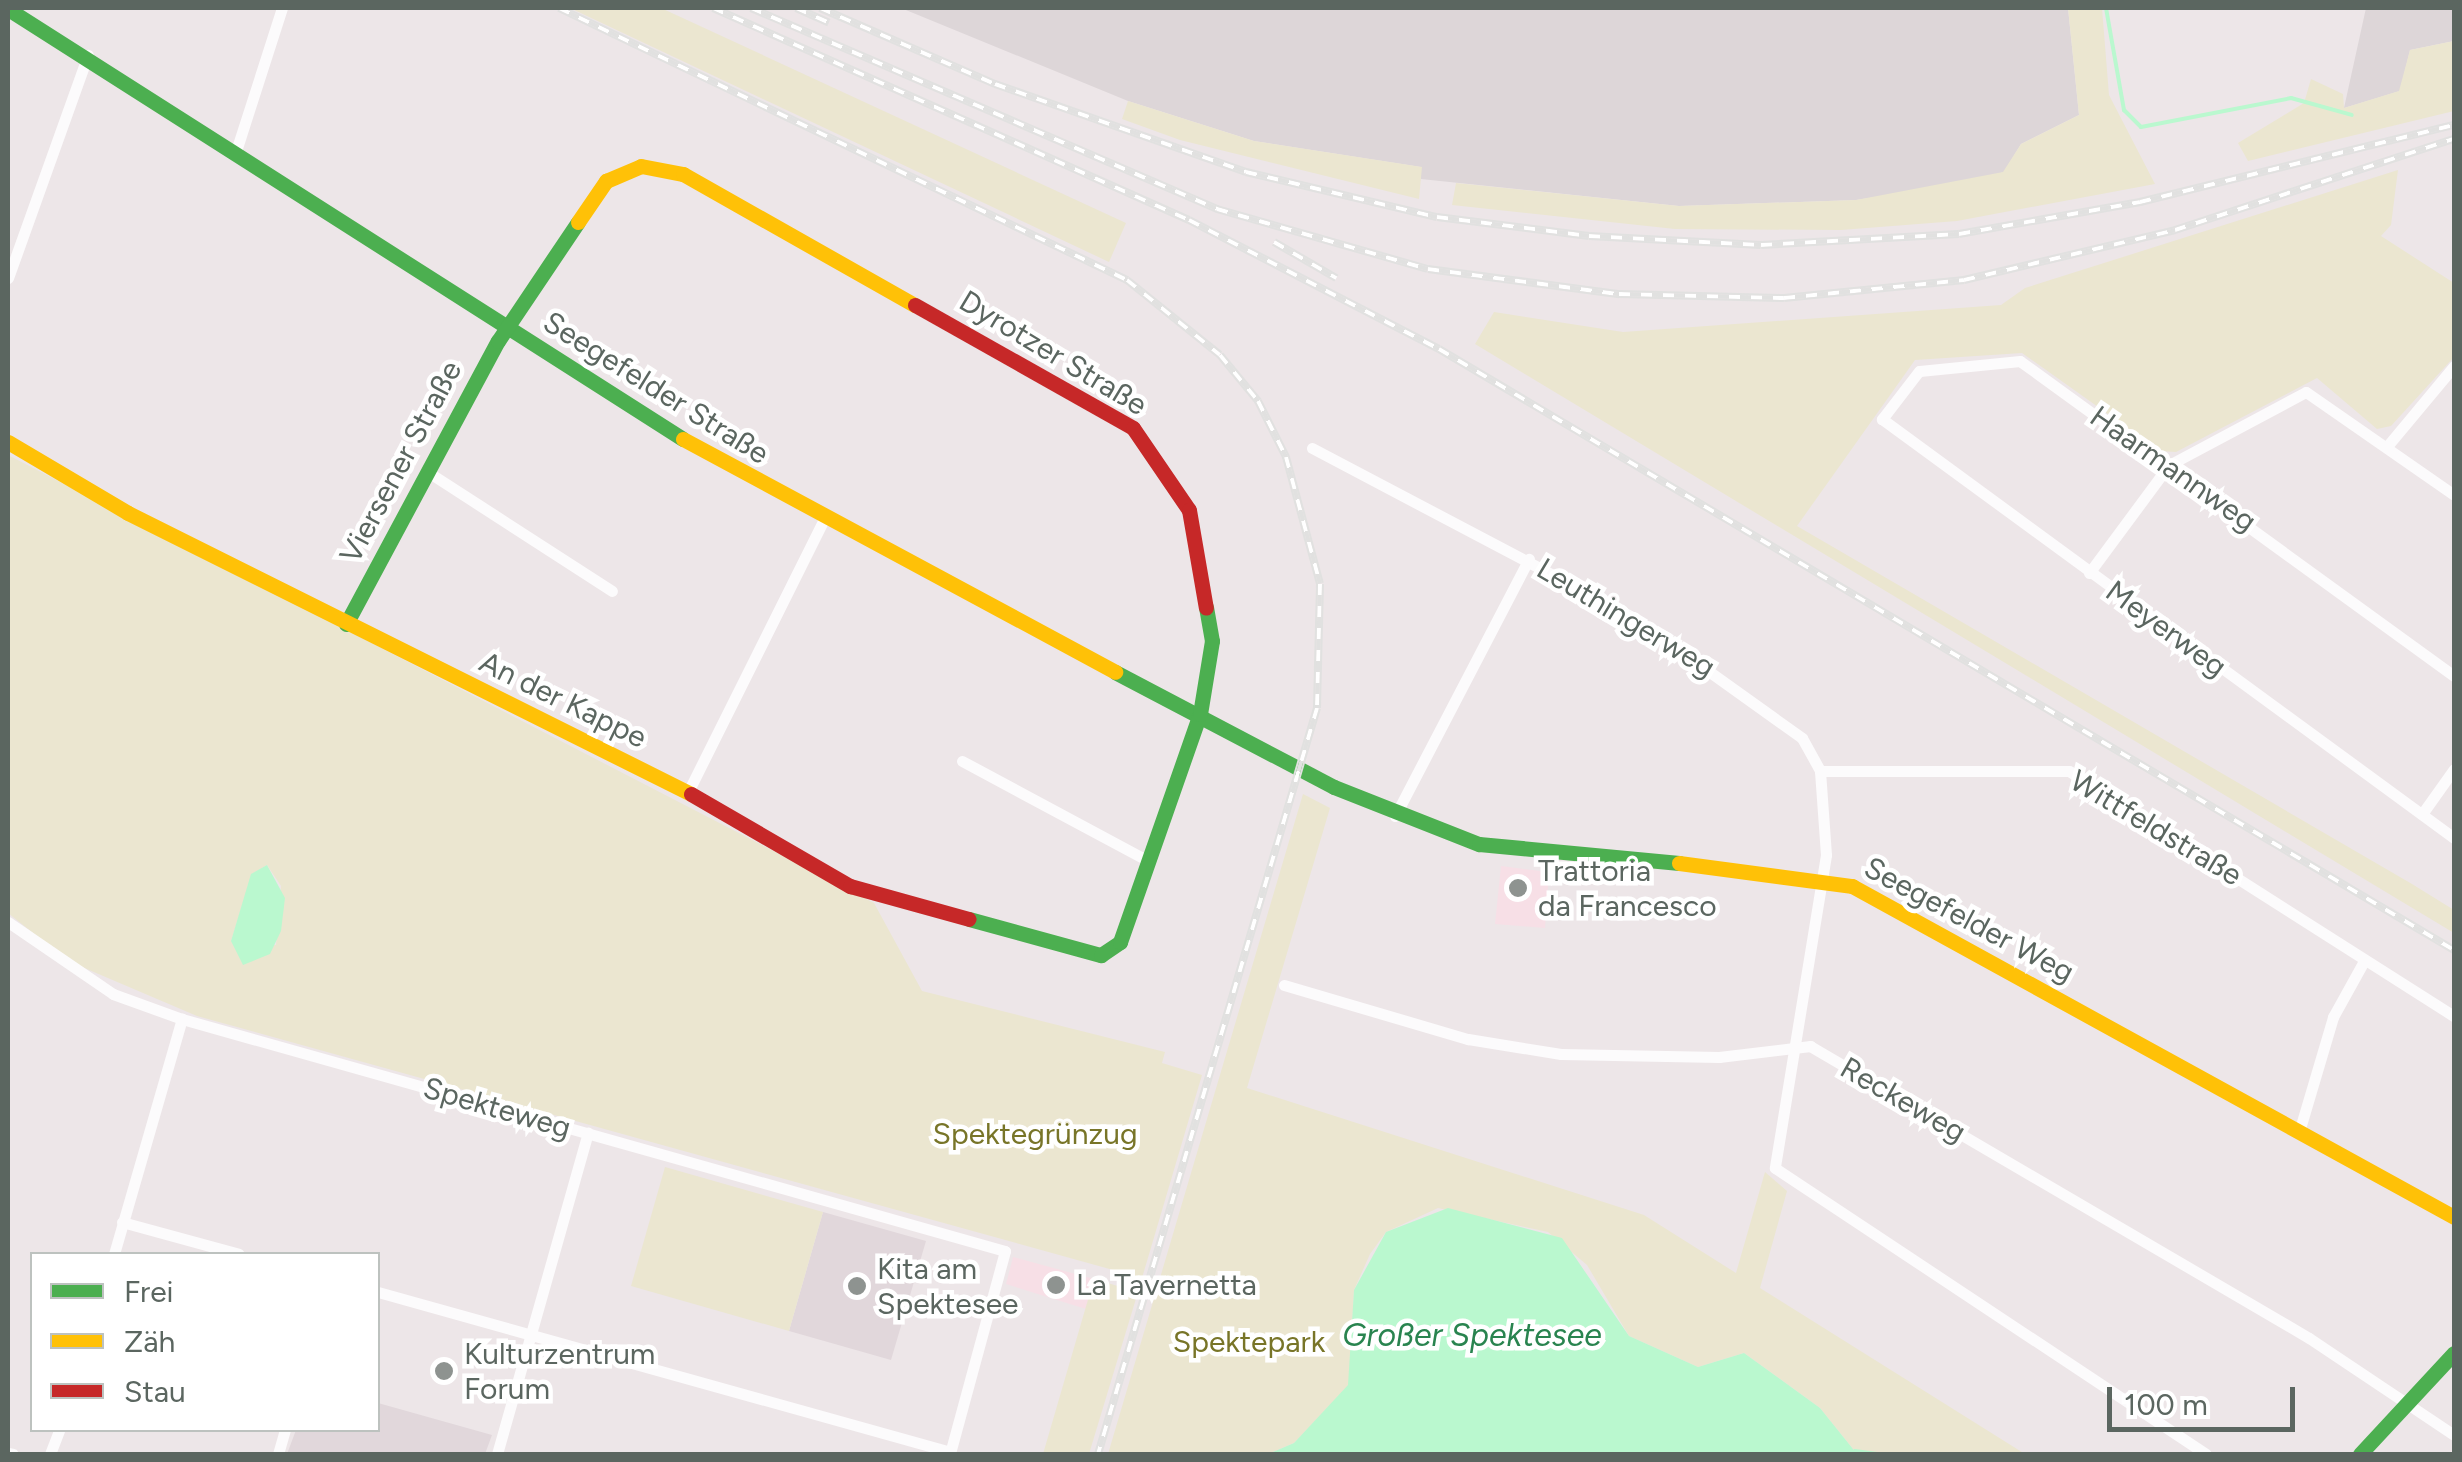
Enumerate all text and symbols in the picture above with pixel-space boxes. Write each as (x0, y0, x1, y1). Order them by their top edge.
street label: Dyrotzer Straße (953, 283, 1153, 423)
street label: Seegefelder Straße (537, 304, 775, 472)
street label: Viersener Straße (333, 355, 469, 569)
street label: Haarmannweg (2083, 398, 2263, 540)
street label: Leuthingerweg (1530, 551, 1722, 685)
street label: Meyerweg (2099, 573, 2233, 685)
street label: An der Kappe (474, 644, 652, 756)
street label: Wittfeldstraße (2064, 763, 2248, 893)
street label: Seegefelder Weg (1858, 850, 2080, 990)
place label: Trattoria da Francesco (1538, 853, 1717, 924)
marker: Trattoria da Francesco (1507, 877, 1529, 899)
street label: Reckeweg (1834, 1050, 1972, 1150)
street label: Spekteweg (419, 1070, 575, 1146)
park label: Spektegrünzug (932, 1116, 1138, 1152)
place label: Kita am Spektesee (877, 1251, 1018, 1322)
legend (30, 1252, 380, 1432)
place label: La Tavernetta (1076, 1267, 1257, 1303)
text: Frei (124, 1273, 173, 1310)
marker: La Tavernetta (1045, 1274, 1067, 1296)
marker: Kita am Spektesee (846, 1275, 868, 1297)
water label: Großer Spektesee (1342, 1316, 1602, 1354)
text: Zäh (124, 1323, 175, 1360)
park label: Spektepark (1173, 1324, 1325, 1360)
place label: Kulturzentrum Forum (464, 1336, 655, 1406)
marker: Kulturzentrum Forum (433, 1360, 455, 1382)
scale bar (2112, 1367, 2300, 1429)
text: Stau (124, 1373, 186, 1410)
text: 100 m (2124, 1386, 2208, 1423)

